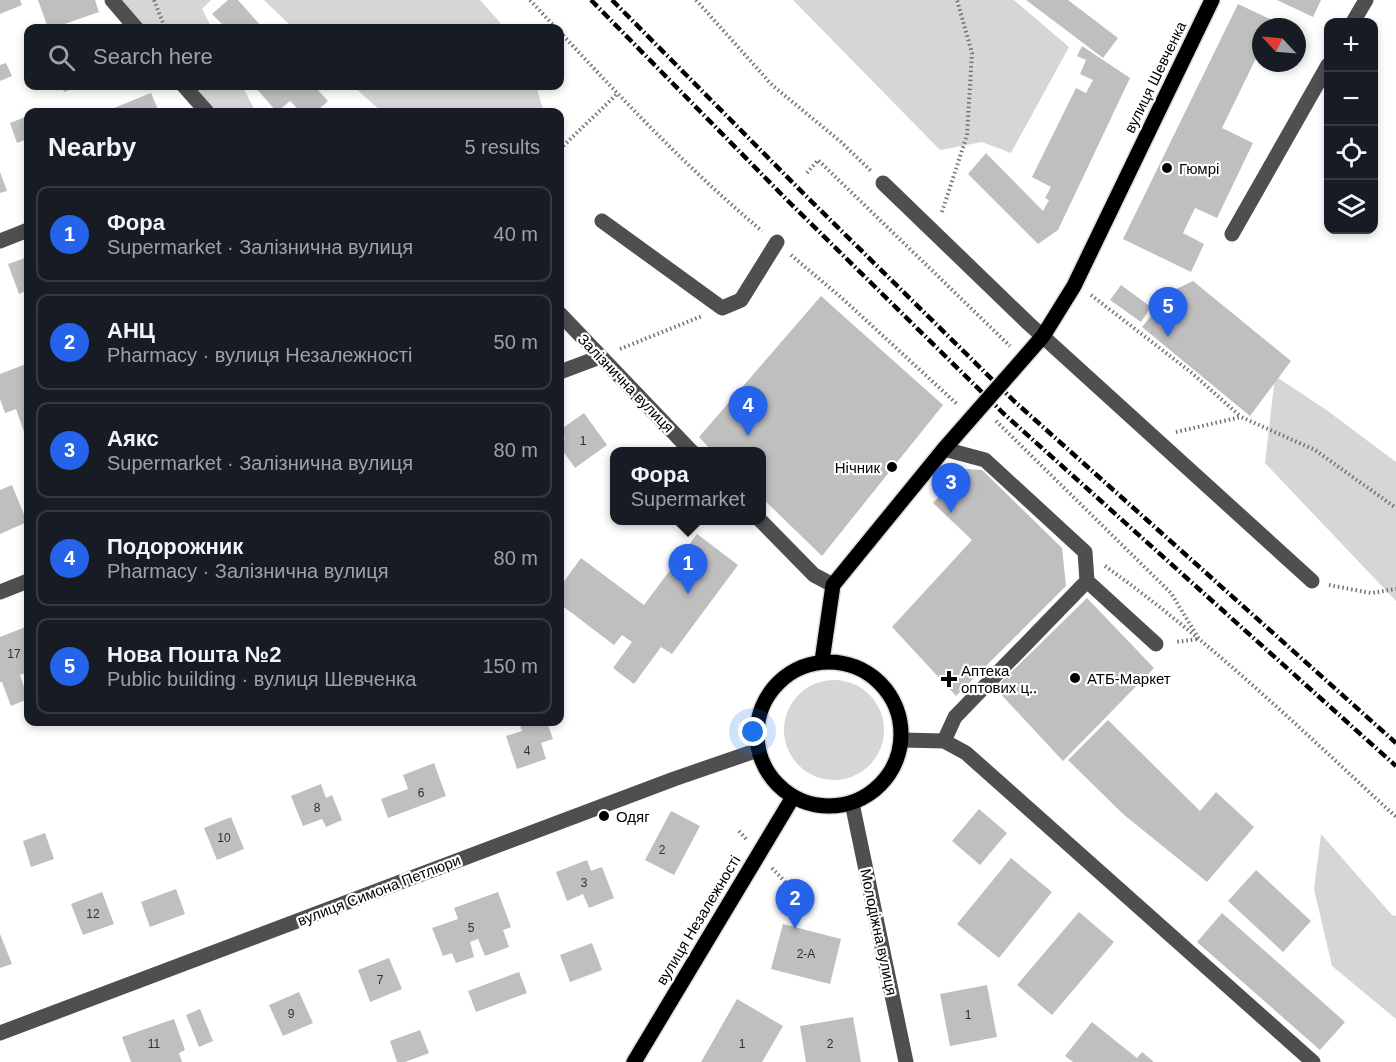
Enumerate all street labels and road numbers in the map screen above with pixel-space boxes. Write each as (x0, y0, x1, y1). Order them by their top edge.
street label: вулиця Шевченка (1121, 18, 1190, 136)
street label: Залізнична вулиця (575, 330, 677, 436)
street label: вулиця Симона Петлюри (295, 851, 463, 929)
street label: вулиця Незалежності (653, 852, 743, 988)
street label: Молодіжна вулиця (857, 867, 901, 997)

